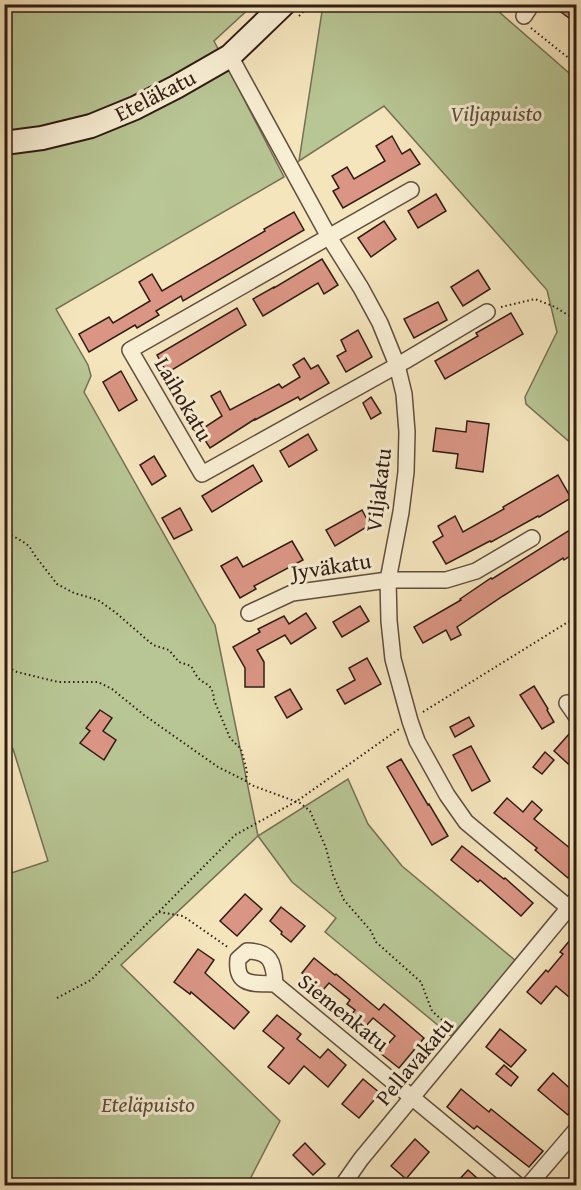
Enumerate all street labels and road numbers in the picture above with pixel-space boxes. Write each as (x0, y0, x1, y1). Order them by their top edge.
street label: Eteläkatu (109, 61, 201, 129)
street label: Laihokatu (147, 351, 221, 447)
street label: Viljakatu (357, 446, 399, 534)
street label: Jyväkatu (286, 544, 373, 589)
street label: Siemenkatu (292, 965, 397, 1059)
street label: Pellavakatu (367, 1010, 461, 1112)

